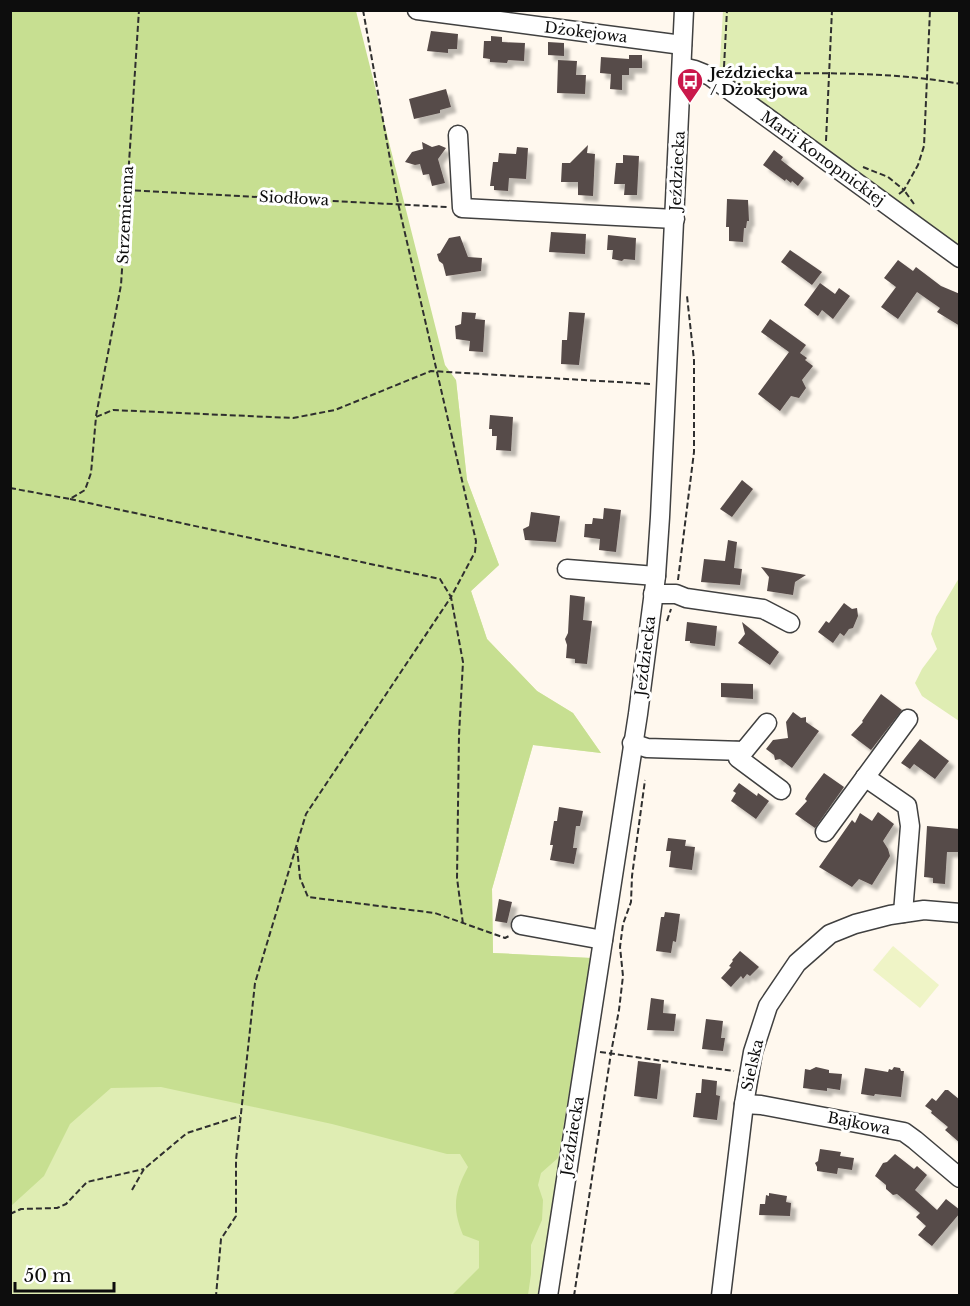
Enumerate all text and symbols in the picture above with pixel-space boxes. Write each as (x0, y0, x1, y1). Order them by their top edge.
street label: Dżokejowa (543, 17, 629, 47)
place label: Jeździecka / Dżokejowa (707, 63, 808, 99)
bus stop icon: Jeździecka / Dżokejowa (675, 66, 705, 104)
street label: Marii Konopnickiej (757, 107, 889, 209)
street label: Jeździecka (665, 130, 689, 214)
street label: Strzemienna (113, 165, 137, 265)
street label: Siodłowa (259, 187, 330, 209)
street label: Jeździecka (630, 614, 659, 699)
street label: Sielska (737, 1037, 767, 1093)
street label: Jeździecka (556, 1094, 588, 1179)
street label: Bajkowa (826, 1108, 893, 1139)
scale bar (15, 1255, 114, 1293)
text: 50 m (24, 1265, 72, 1287)

